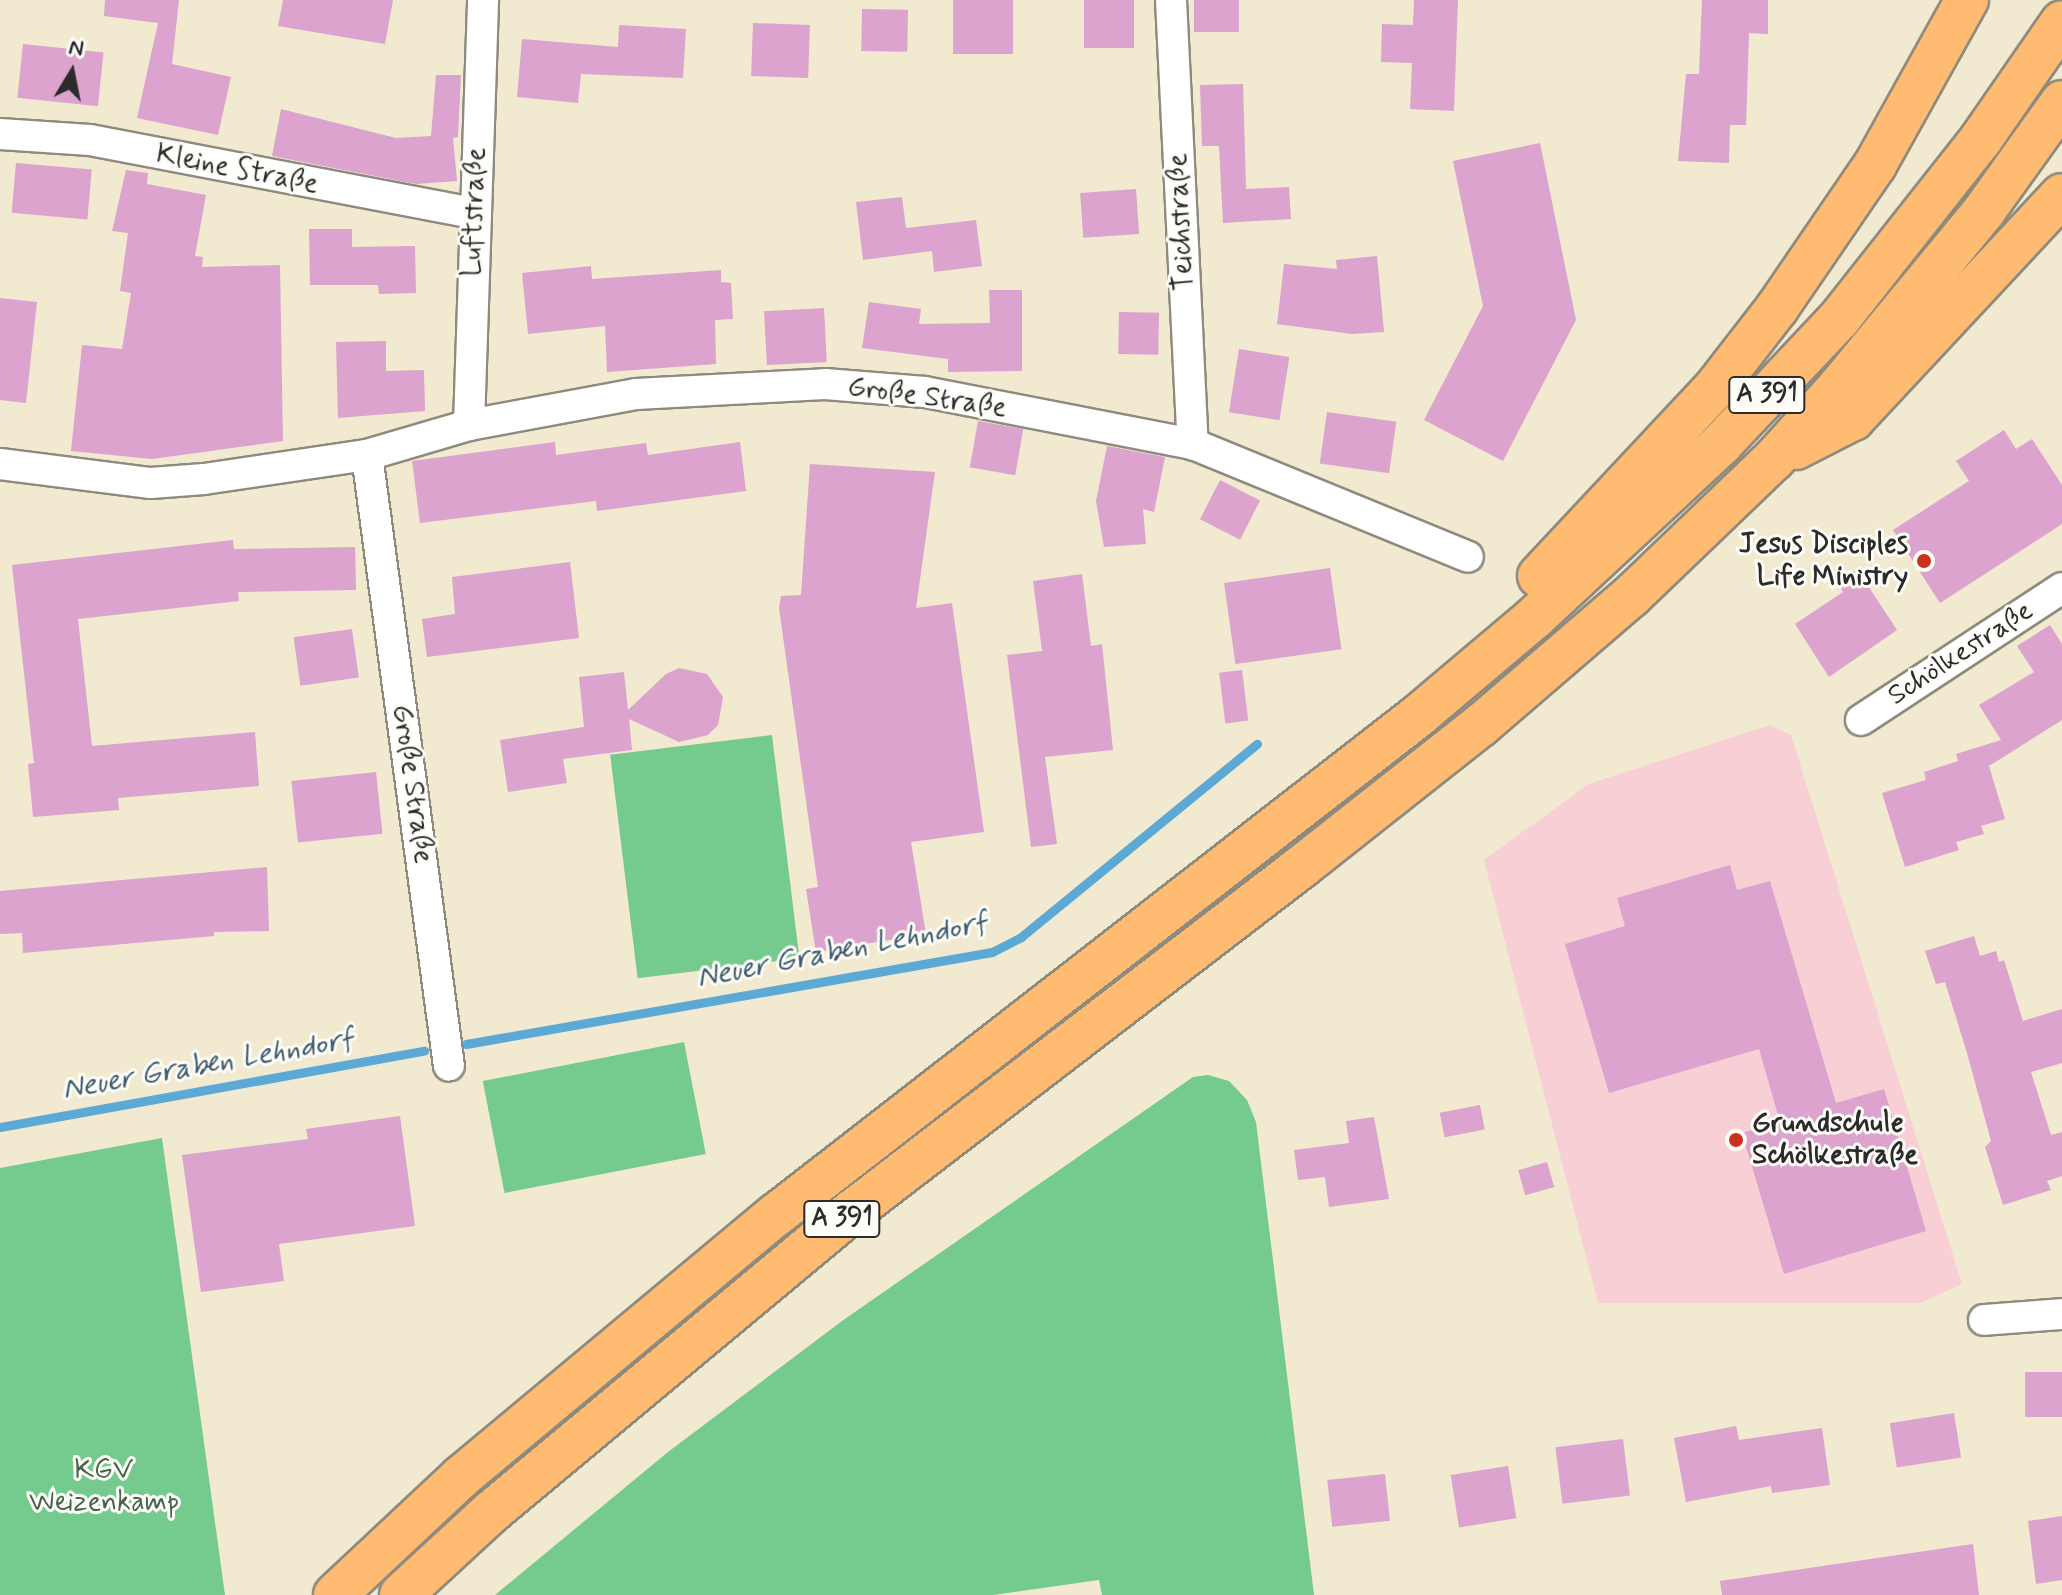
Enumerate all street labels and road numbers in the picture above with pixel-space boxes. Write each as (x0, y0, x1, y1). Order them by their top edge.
street label: Kleine Straße (153, 138, 321, 202)
street label: Luftstraße (456, 147, 494, 277)
street label: Teichstraße (1162, 152, 1202, 292)
street label: Große Straße (845, 370, 1009, 426)
road number: A 391 (1727, 373, 1807, 417)
street label: Schölkestraße (1882, 595, 2040, 713)
street label: Große Straße (384, 702, 440, 866)
road number: A 391 (802, 1197, 882, 1241)

